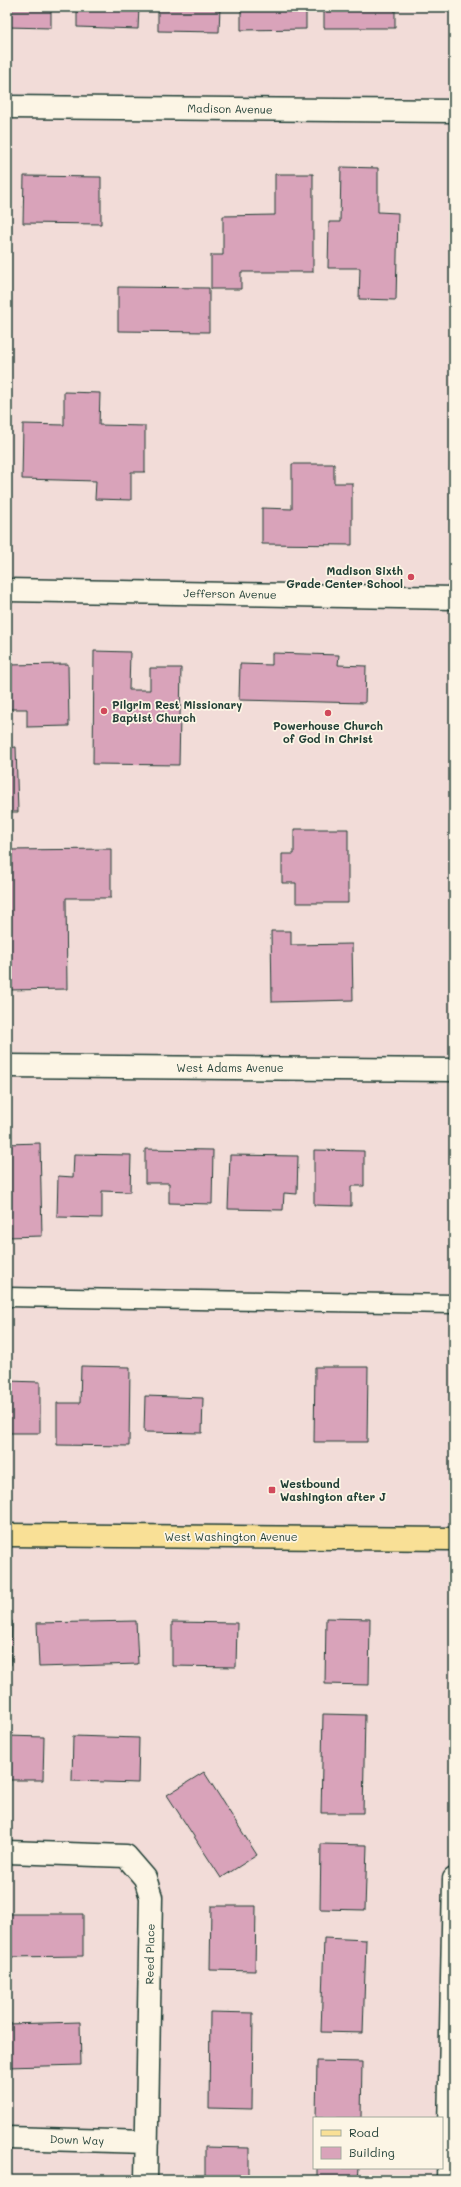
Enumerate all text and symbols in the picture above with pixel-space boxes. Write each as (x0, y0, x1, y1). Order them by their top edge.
street label: Madison Avenue (187, 100, 273, 117)
place label: Madison Sixth Grade Center School (286, 563, 403, 591)
marker: Madison Sixth Grade Center School (406, 572, 416, 582)
street label: Jefferson Avenue (183, 585, 277, 602)
place label: Pilgrim Rest Missionary Baptist Church (112, 697, 242, 725)
marker: Pilgrim Rest Missionary Baptist Church (99, 706, 109, 716)
marker: Powerhouse Church of God in Christ (323, 708, 333, 718)
place label: Powerhouse Church of God in Christ (273, 718, 383, 746)
street label: West Adams Avenue (176, 1060, 284, 1075)
place label: Westbound Washington after J (280, 1476, 386, 1504)
marker: Westbound Washington after J (267, 1485, 277, 1495)
street label: West Washington Avenue (164, 1529, 298, 1544)
street label: Reed Place (141, 1923, 158, 1985)
legend (313, 2117, 443, 2169)
text: Road (349, 2124, 379, 2140)
street label: Down Way (50, 2131, 105, 2148)
text: Building (349, 2144, 395, 2160)

